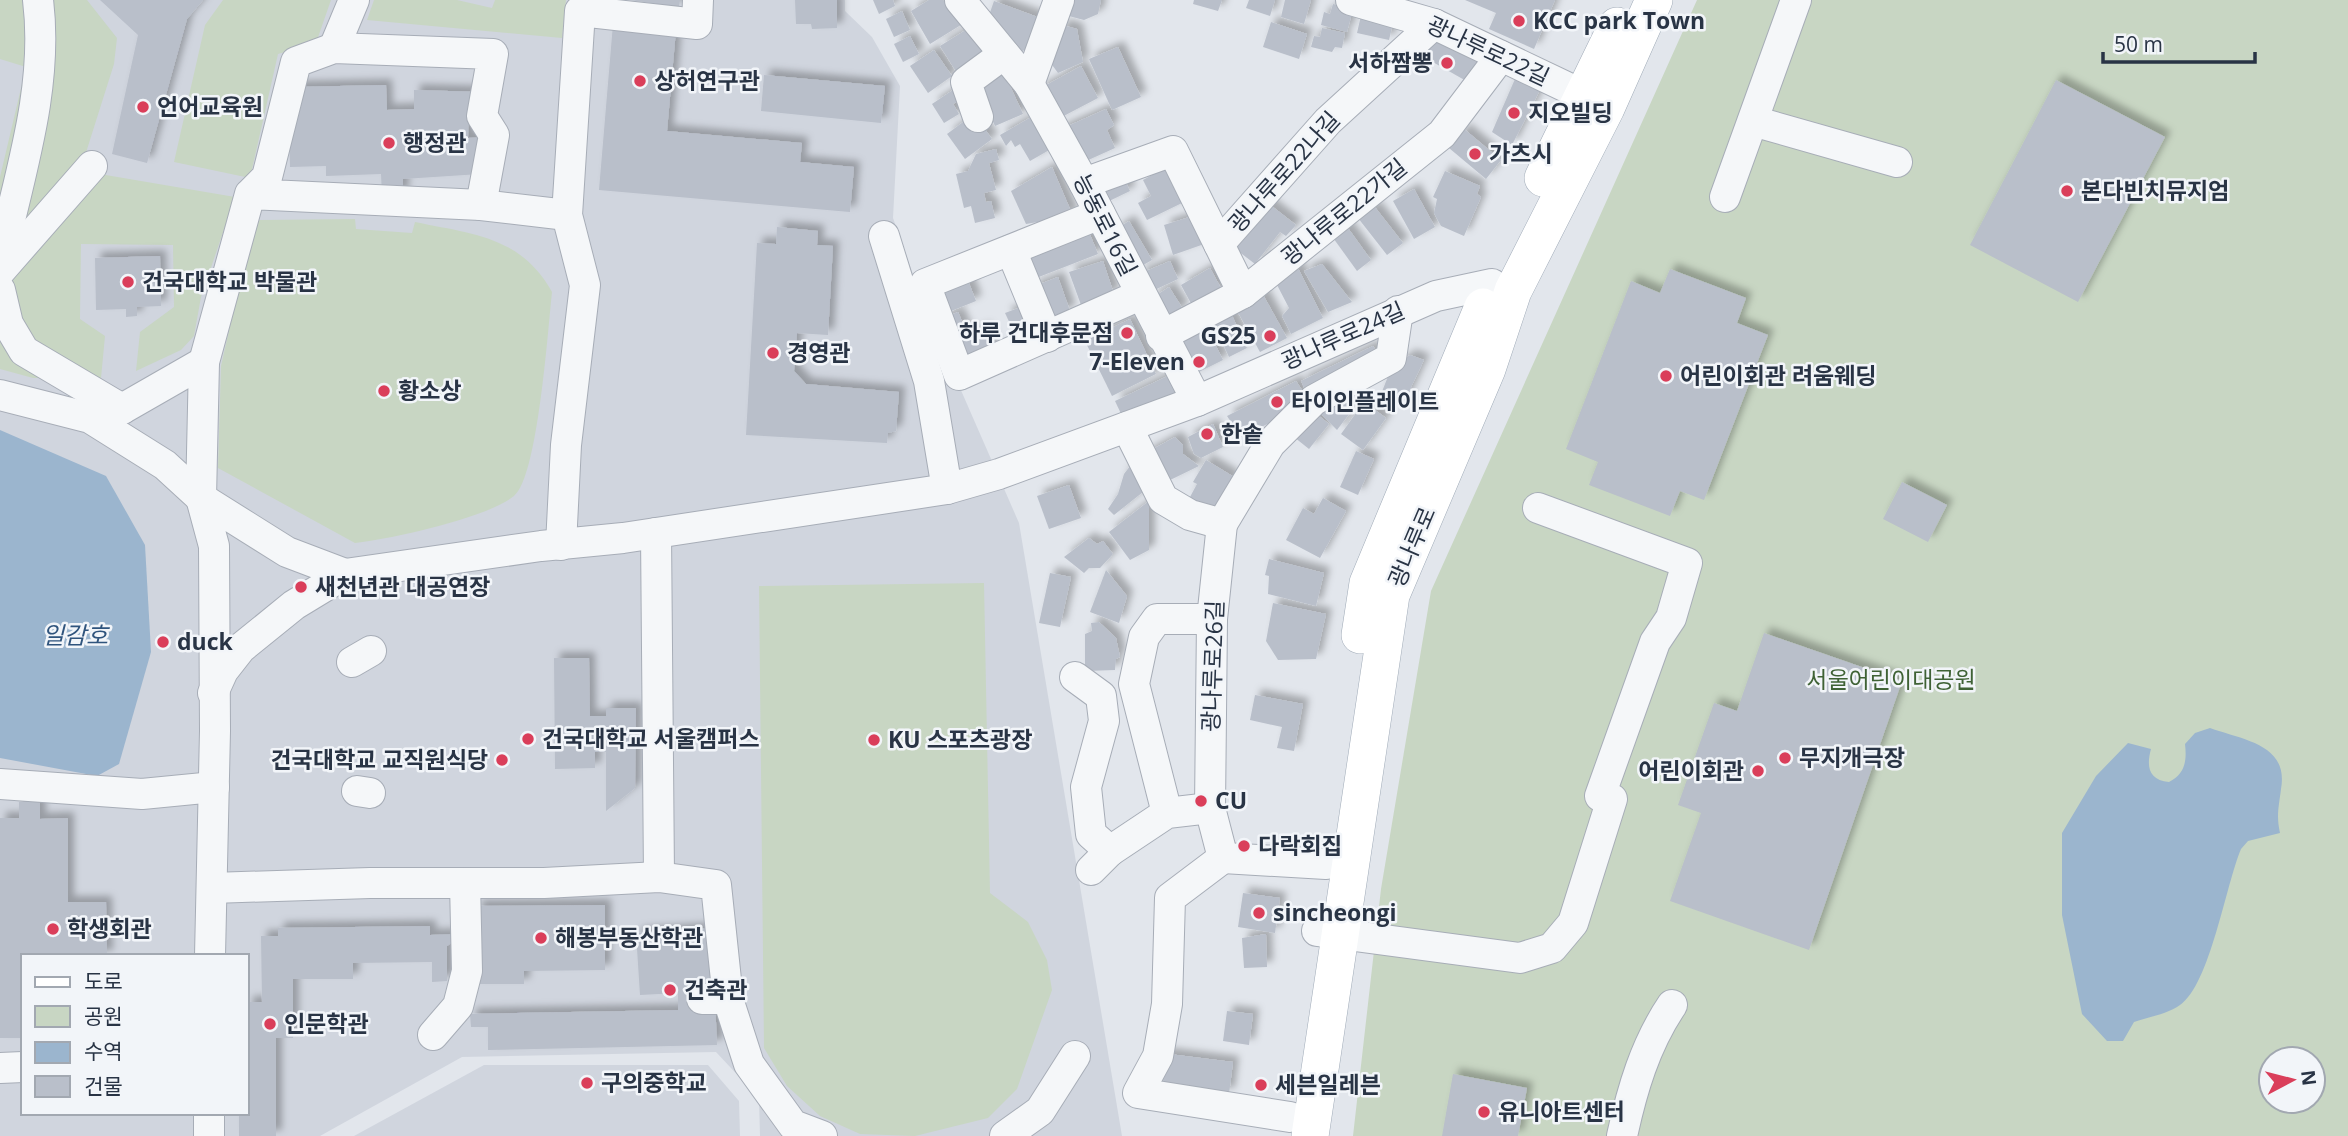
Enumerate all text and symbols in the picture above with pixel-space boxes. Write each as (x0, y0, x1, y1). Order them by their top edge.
place label: KCC park Town (1533, 4, 1705, 36)
street label: 광나루로22길 (1422, 8, 1555, 93)
marker: KCC park Town (1511, 13, 1527, 29)
scale bar (2103, 21, 2255, 65)
text: 50 m (2114, 30, 2163, 58)
place label: 서하짬뽕 (1348, 46, 1433, 78)
marker: 서하짬뽕 (1439, 55, 1455, 71)
place label: 상허연구관 (654, 64, 760, 96)
marker: 상허연구관 (632, 73, 648, 89)
place label: 언어교육원 (157, 90, 263, 122)
place label: 지오빌딩 (1528, 96, 1613, 128)
marker: 언어교육원 (135, 99, 151, 115)
street label: 광나루로22나길 (1220, 104, 1346, 239)
marker: 지오빌딩 (1506, 105, 1522, 121)
place label: 행정관 (403, 126, 466, 158)
marker: 행정관 (381, 135, 397, 151)
place label: 가츠시 (1489, 137, 1552, 169)
marker: 가츠시 (1467, 146, 1483, 162)
street label: 광나루로22가길 (1274, 151, 1413, 272)
street label: 능동로16길 (1066, 168, 1145, 281)
place label: 본다빈치뮤지엄 (2081, 174, 2229, 206)
marker: 본다빈치뮤지엄 (2059, 183, 2075, 199)
place label: 건국대학교 박물관 (142, 265, 317, 297)
marker: 건국대학교 박물관 (120, 274, 136, 290)
street label: 광나루로24길 (1276, 294, 1409, 377)
place label: 하루 건대후문점 (959, 316, 1113, 348)
place label: GS25 (1200, 319, 1256, 351)
marker: 하루 건대후문점 (1119, 325, 1135, 341)
marker: GS25 (1262, 328, 1278, 344)
place label: 경영관 (787, 336, 850, 368)
marker: 경영관 (765, 345, 781, 361)
place label: 7-Eleven (1089, 345, 1185, 377)
marker: 7-Eleven (1191, 354, 1207, 370)
place label: 어린이회관 려움웨딩 (1680, 359, 1876, 391)
marker: 어린이회관 려움웨딩 (1658, 368, 1674, 384)
place label: 황소상 (398, 374, 461, 406)
marker: 황소상 (376, 383, 392, 399)
place label: 타이인플레이트 (1291, 385, 1439, 417)
marker: 타이인플레이트 (1269, 394, 1285, 410)
place label: 한솥 (1221, 417, 1263, 449)
marker: 한솥 (1199, 426, 1215, 442)
street label: 광나루로 (1380, 501, 1442, 592)
place label: 새천년관 대공연장 (315, 570, 490, 602)
marker: 새천년관 대공연장 (293, 579, 309, 595)
street label: 광나루로26길 (1194, 599, 1230, 733)
water label: 일감호 (42, 618, 110, 651)
place label: duck (177, 625, 233, 657)
marker: duck (155, 634, 171, 650)
park label: 서울어린이대공원 (1806, 663, 1976, 695)
place label: 건국대학교 서울캠퍼스 (542, 722, 760, 754)
place label: KU 스포츠광장 (888, 723, 1032, 755)
marker: 건국대학교 서울캠퍼스 (520, 731, 536, 747)
marker: KU 스포츠광장 (866, 732, 882, 748)
place label: 무지개극장 (1799, 741, 1905, 773)
place label: 건국대학교 교직원식당 (270, 743, 488, 775)
marker: 무지개극장 (1777, 750, 1793, 766)
marker: 건국대학교 교직원식당 (494, 752, 510, 768)
place label: 어린이회관 (1638, 754, 1744, 786)
marker: 어린이회관 (1750, 763, 1766, 779)
place label: CU (1215, 784, 1247, 816)
marker: CU (1193, 793, 1209, 809)
place label: 다락회집 (1258, 829, 1343, 861)
marker: 다락회집 (1236, 838, 1252, 854)
place label: sincheongi (1273, 896, 1396, 928)
marker: sincheongi (1251, 905, 1267, 921)
place label: 학생회관 (67, 912, 152, 944)
marker: 학생회관 (45, 921, 61, 937)
place label: 해봉부동산학관 (555, 921, 703, 953)
marker: 해봉부동산학관 (533, 930, 549, 946)
legend (21, 954, 248, 1115)
text: 도로 (84, 967, 123, 995)
place label: 건축관 (684, 973, 747, 1005)
marker: 건축관 (662, 982, 678, 998)
text: 공원 (84, 1002, 123, 1030)
place label: 인문학관 (284, 1007, 369, 1039)
marker: 인문학관 (262, 1016, 278, 1032)
text: 수역 (84, 1037, 123, 1065)
north arrow (2257, 1045, 2327, 1115)
place label: 구의중학교 (601, 1066, 707, 1098)
place label: 세븐일레븐 (1275, 1068, 1381, 1100)
text: N (2295, 1069, 2323, 1087)
text: 건물 (84, 1072, 123, 1100)
marker: 구의중학교 (579, 1075, 595, 1091)
marker: 세븐일레븐 (1253, 1077, 1269, 1093)
place label: 유니아트센터 (1498, 1095, 1625, 1127)
marker: 유니아트센터 (1476, 1104, 1492, 1120)

